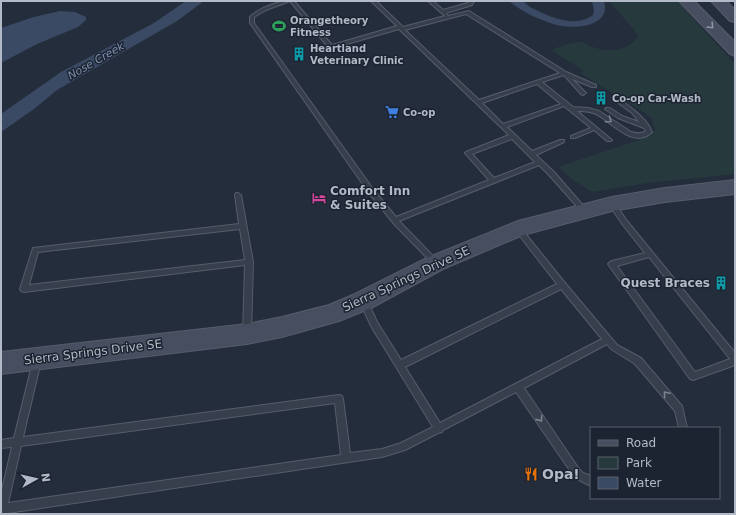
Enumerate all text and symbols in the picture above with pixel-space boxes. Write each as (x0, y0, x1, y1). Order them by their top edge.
place label: Orangetheory Fitness (290, 15, 369, 38)
sports icon: Orangetheory Fitness (271, 18, 287, 34)
one-way arrow (706, 21, 714, 29)
water label: Nose Creek (65, 39, 127, 82)
place label: Heartland Veterinary Clinic (310, 43, 403, 66)
building icon: Heartland Veterinary Clinic (291, 46, 307, 62)
building icon: Co-op Car-Wash (593, 90, 609, 106)
place label: Co-op Car-Wash (612, 93, 701, 104)
supermarket icon: Co-op (384, 104, 400, 120)
place label: Co-op (403, 107, 435, 118)
one-way arrow (604, 115, 611, 122)
place label: Comfort Inn & Suites (330, 184, 410, 212)
hotel icon: Comfort Inn & Suites (311, 190, 327, 206)
street label: Sierra Springs Drive SE (340, 243, 472, 315)
building icon: Quest Braces (713, 275, 729, 291)
place label: Quest Braces (621, 276, 710, 290)
street label: Sierra Springs Drive SE (23, 337, 163, 367)
one-way arrow (664, 392, 671, 399)
one-way arrow (535, 414, 542, 421)
legend (590, 427, 720, 499)
text: Road (626, 436, 656, 450)
text: Park (626, 456, 652, 470)
north arrow (16, 459, 56, 499)
restaurant icon: Opa! (523, 466, 539, 482)
place label: Opa! (542, 466, 580, 482)
text: N (38, 472, 52, 483)
text: Water (626, 476, 662, 490)

